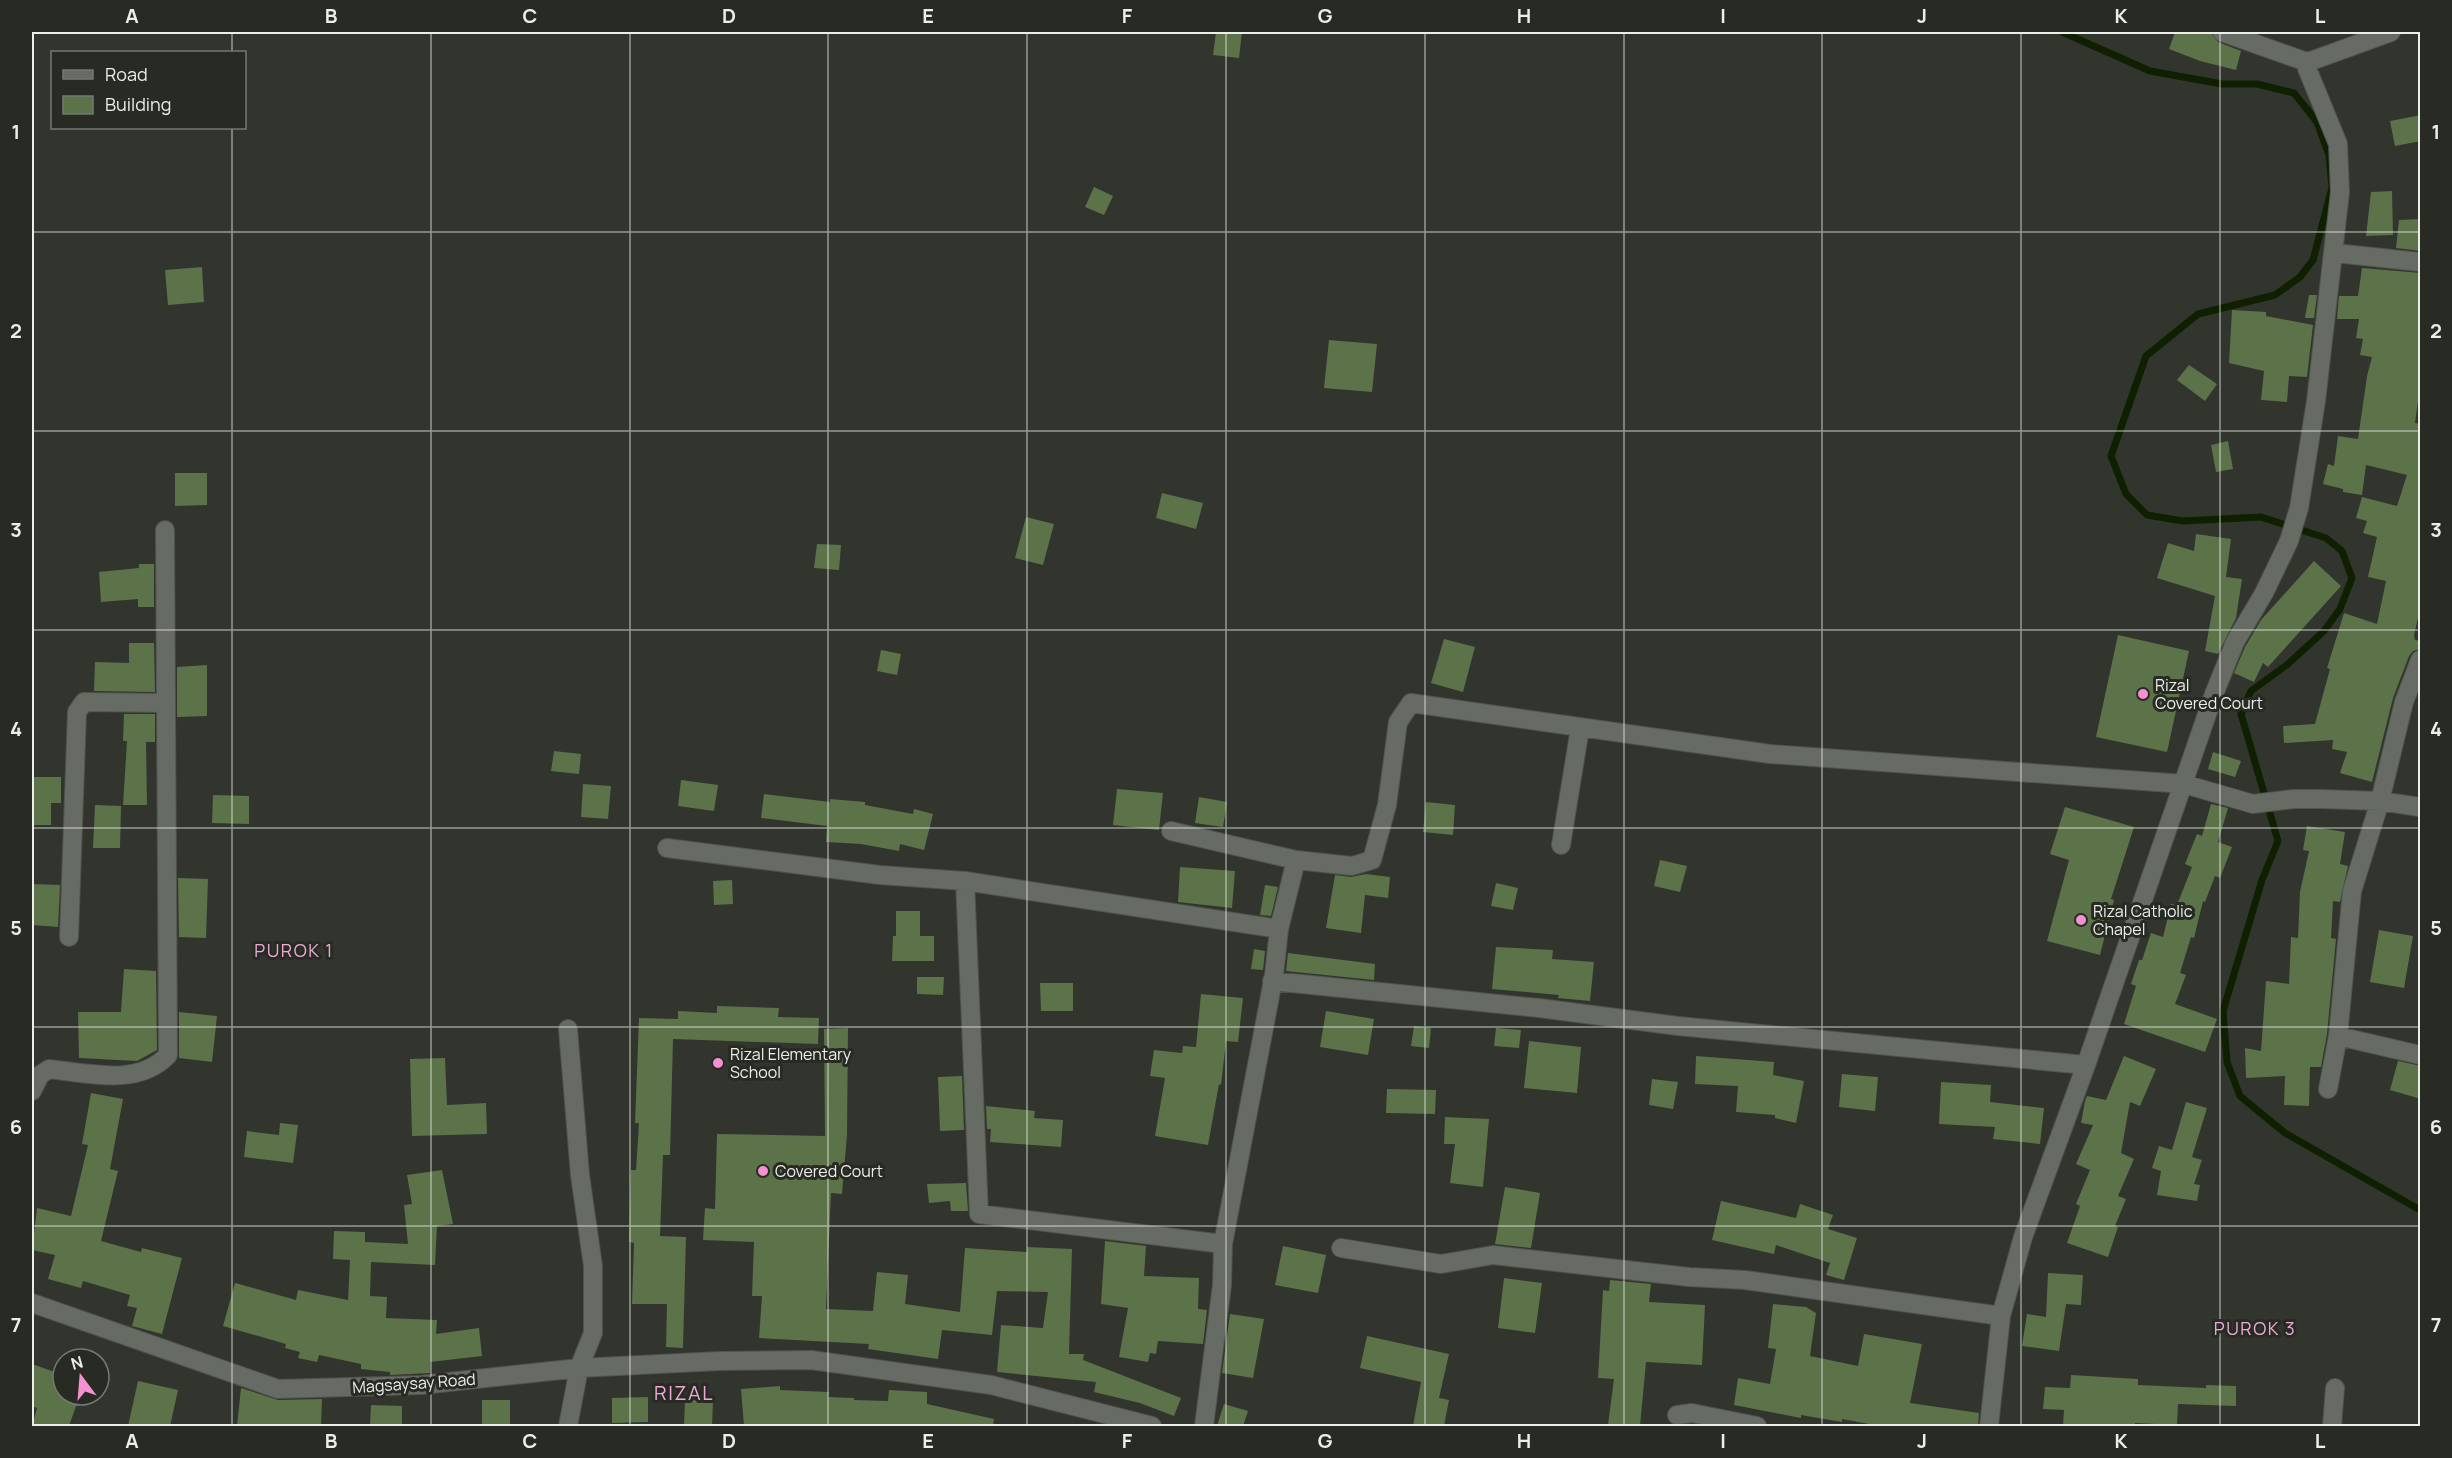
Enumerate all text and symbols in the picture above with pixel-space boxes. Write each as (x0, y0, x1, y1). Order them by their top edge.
text: A (125, 2, 139, 29)
text: B (325, 2, 338, 29)
text: C (523, 2, 537, 29)
text: D (722, 2, 736, 29)
text: E (922, 2, 934, 29)
text: F (1122, 2, 1133, 29)
text: G (1318, 2, 1333, 29)
text: H (1517, 2, 1531, 29)
text: I (1720, 2, 1726, 29)
text: J (1917, 2, 1927, 29)
text: K (2115, 2, 2128, 29)
text: L (2315, 2, 2326, 29)
legend (51, 51, 246, 129)
text: Road (105, 62, 148, 86)
text: Building (105, 92, 171, 116)
text: 1 (12, 118, 20, 145)
text: 1 (2432, 118, 2440, 145)
text: 2 (10, 317, 22, 344)
text: 2 (2430, 317, 2442, 344)
text: 3 (10, 516, 22, 543)
text: 3 (2430, 516, 2442, 543)
place label: Rizal Covered Court (2155, 674, 2263, 714)
marker: Rizal Covered Court (2136, 687, 2150, 701)
text: 4 (10, 715, 22, 742)
text: 4 (2430, 715, 2442, 742)
place label: Rizal Catholic Chapel (2093, 900, 2193, 940)
marker: Rizal Catholic Chapel (2074, 913, 2088, 927)
text: 5 (10, 914, 22, 941)
text: 5 (2430, 914, 2442, 941)
district label: PUROK 1 (254, 938, 334, 962)
place label: Rizal Elementary School (730, 1043, 852, 1083)
marker: Rizal Elementary School (711, 1056, 725, 1070)
text: 6 (10, 1113, 22, 1140)
text: 6 (2430, 1113, 2442, 1140)
place label: Covered Court (775, 1160, 883, 1182)
marker: Covered Court (756, 1164, 770, 1178)
text: 7 (11, 1311, 21, 1338)
text: 7 (2431, 1311, 2441, 1338)
district label: PUROK 3 (2214, 1316, 2296, 1340)
north arrow (51, 1347, 111, 1407)
text: N (68, 1350, 85, 1375)
street label: Magsaysay Road (352, 1368, 476, 1398)
district label: RIZAL (654, 1379, 714, 1406)
text: A (125, 1427, 139, 1454)
text: B (325, 1427, 338, 1454)
text: C (523, 1427, 537, 1454)
text: D (722, 1427, 736, 1454)
text: E (922, 1427, 934, 1454)
text: F (1122, 1427, 1133, 1454)
text: G (1318, 1427, 1333, 1454)
text: H (1517, 1427, 1531, 1454)
text: I (1720, 1427, 1726, 1454)
text: J (1917, 1427, 1927, 1454)
text: K (2115, 1427, 2128, 1454)
text: L (2315, 1427, 2326, 1454)

